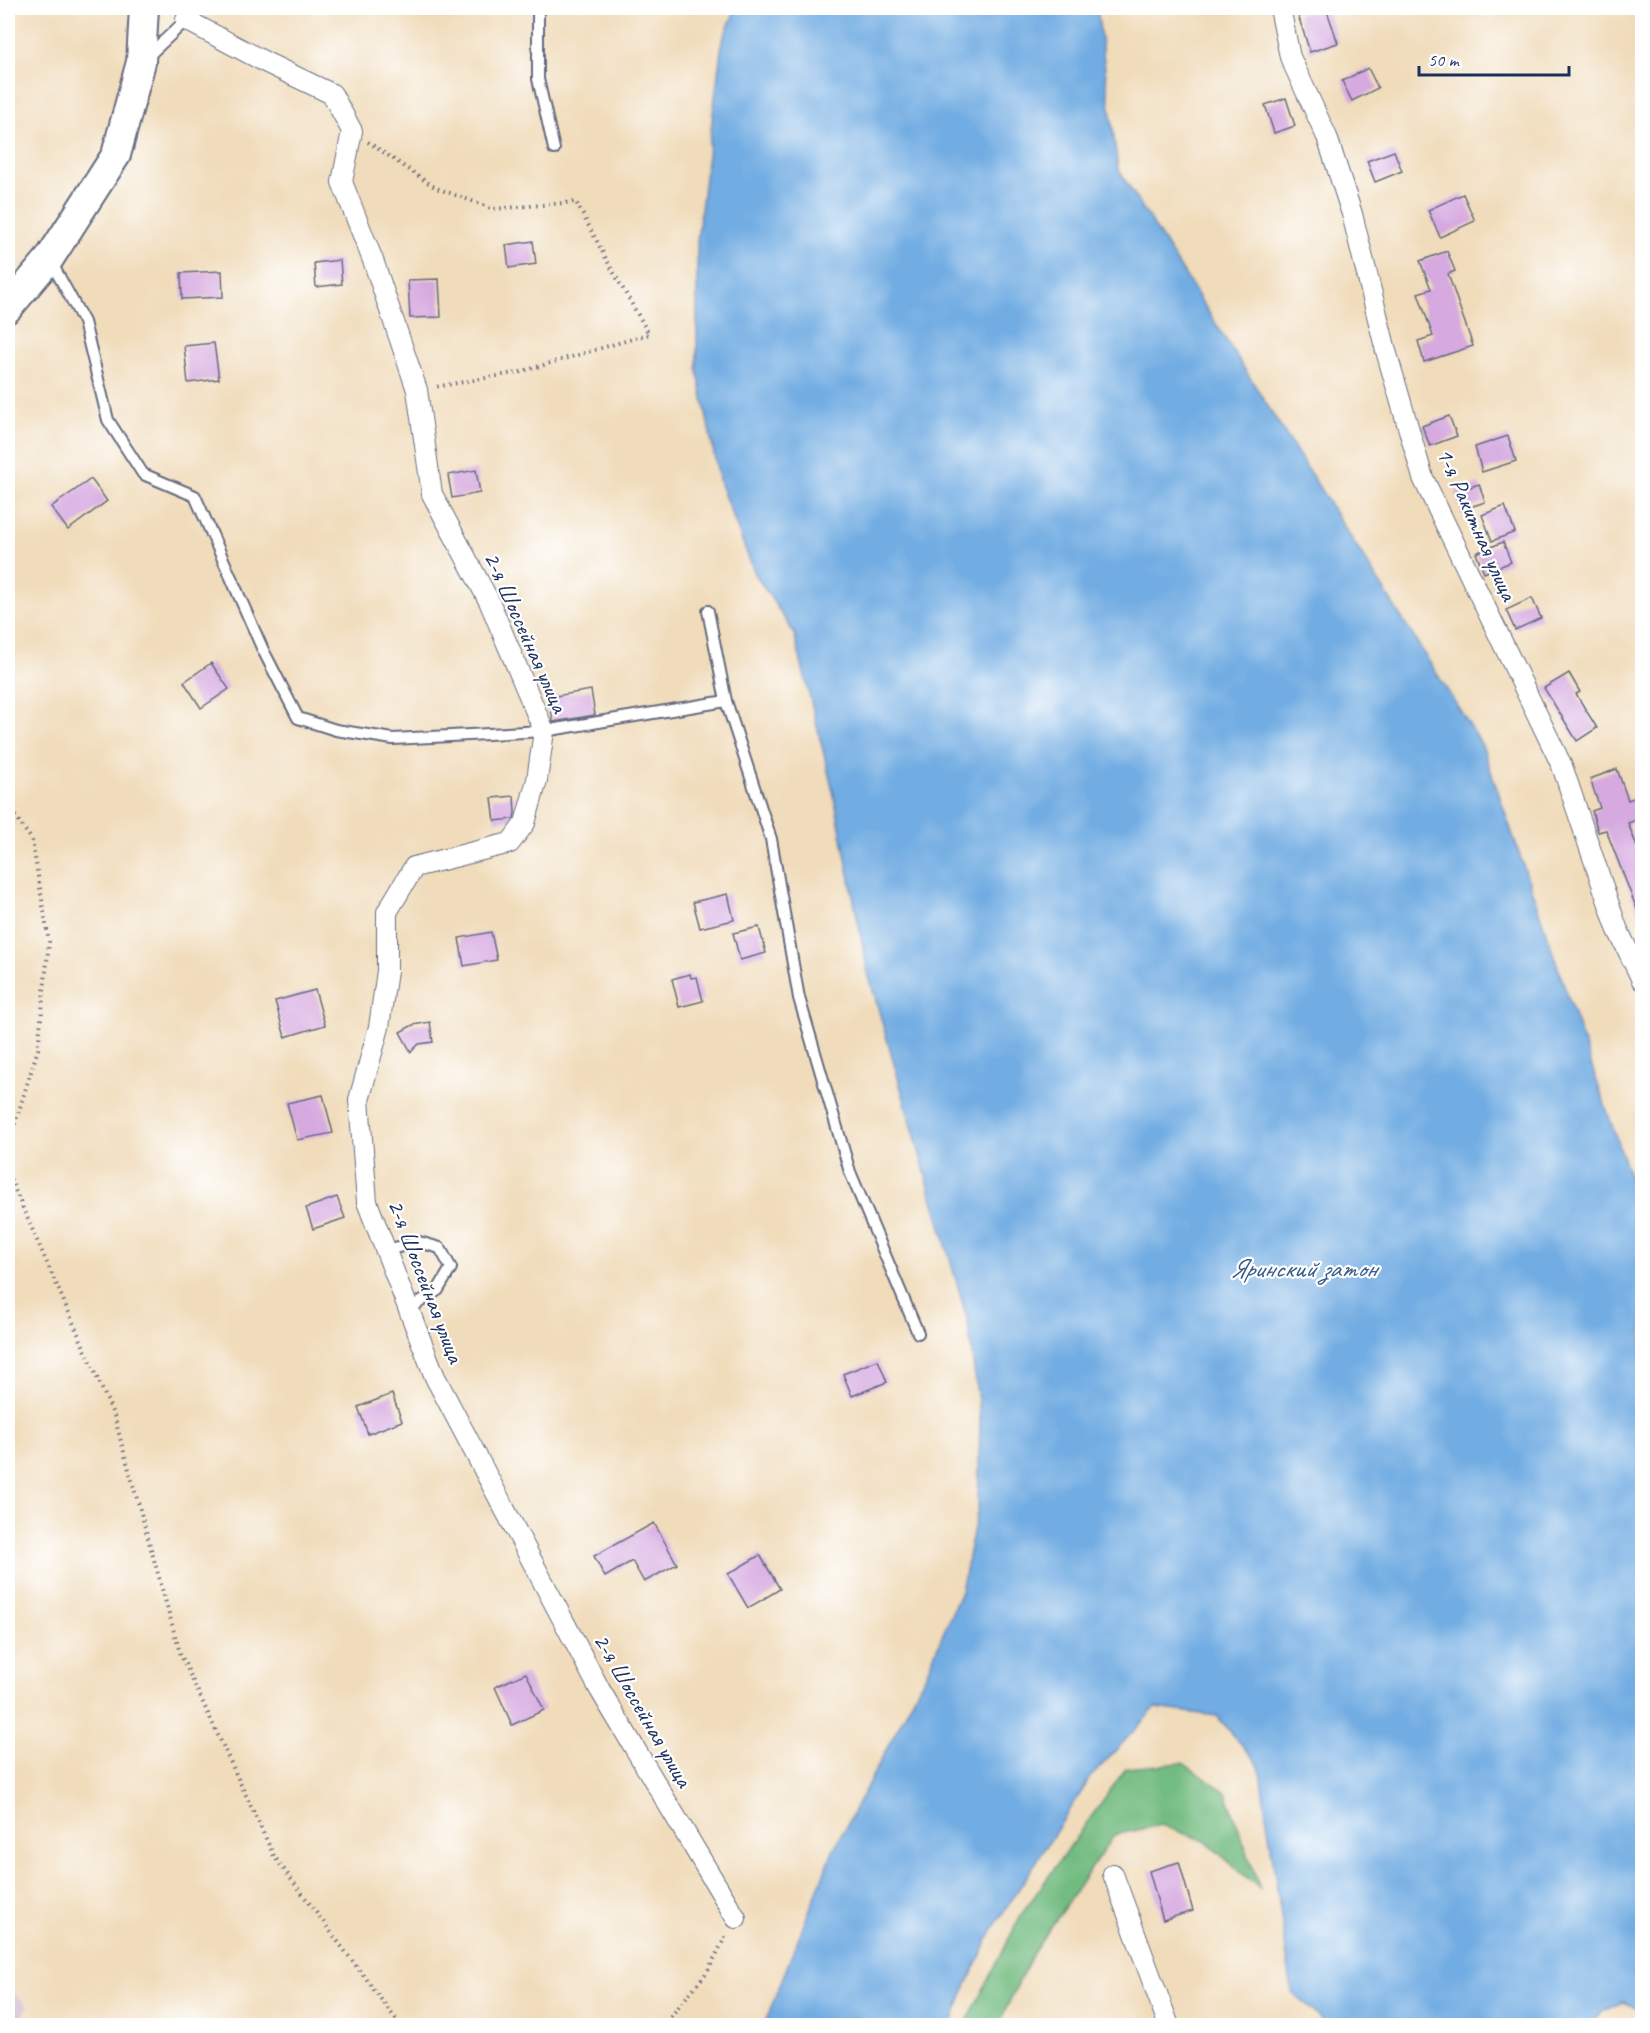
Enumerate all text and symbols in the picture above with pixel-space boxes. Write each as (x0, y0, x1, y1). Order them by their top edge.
scale bar (1419, 39, 1569, 77)
text: 50 m (1428, 49, 1461, 71)
street label: 1-я Ракитная улица (1430, 443, 1525, 606)
street label: 2-я Шоссейная улица (477, 547, 575, 718)
street label: 2-я Шоссейная улица (381, 1195, 471, 1368)
water label: Яринский затон (1230, 1252, 1380, 1285)
street label: 2-я Шоссейная улица (587, 1628, 700, 1794)

